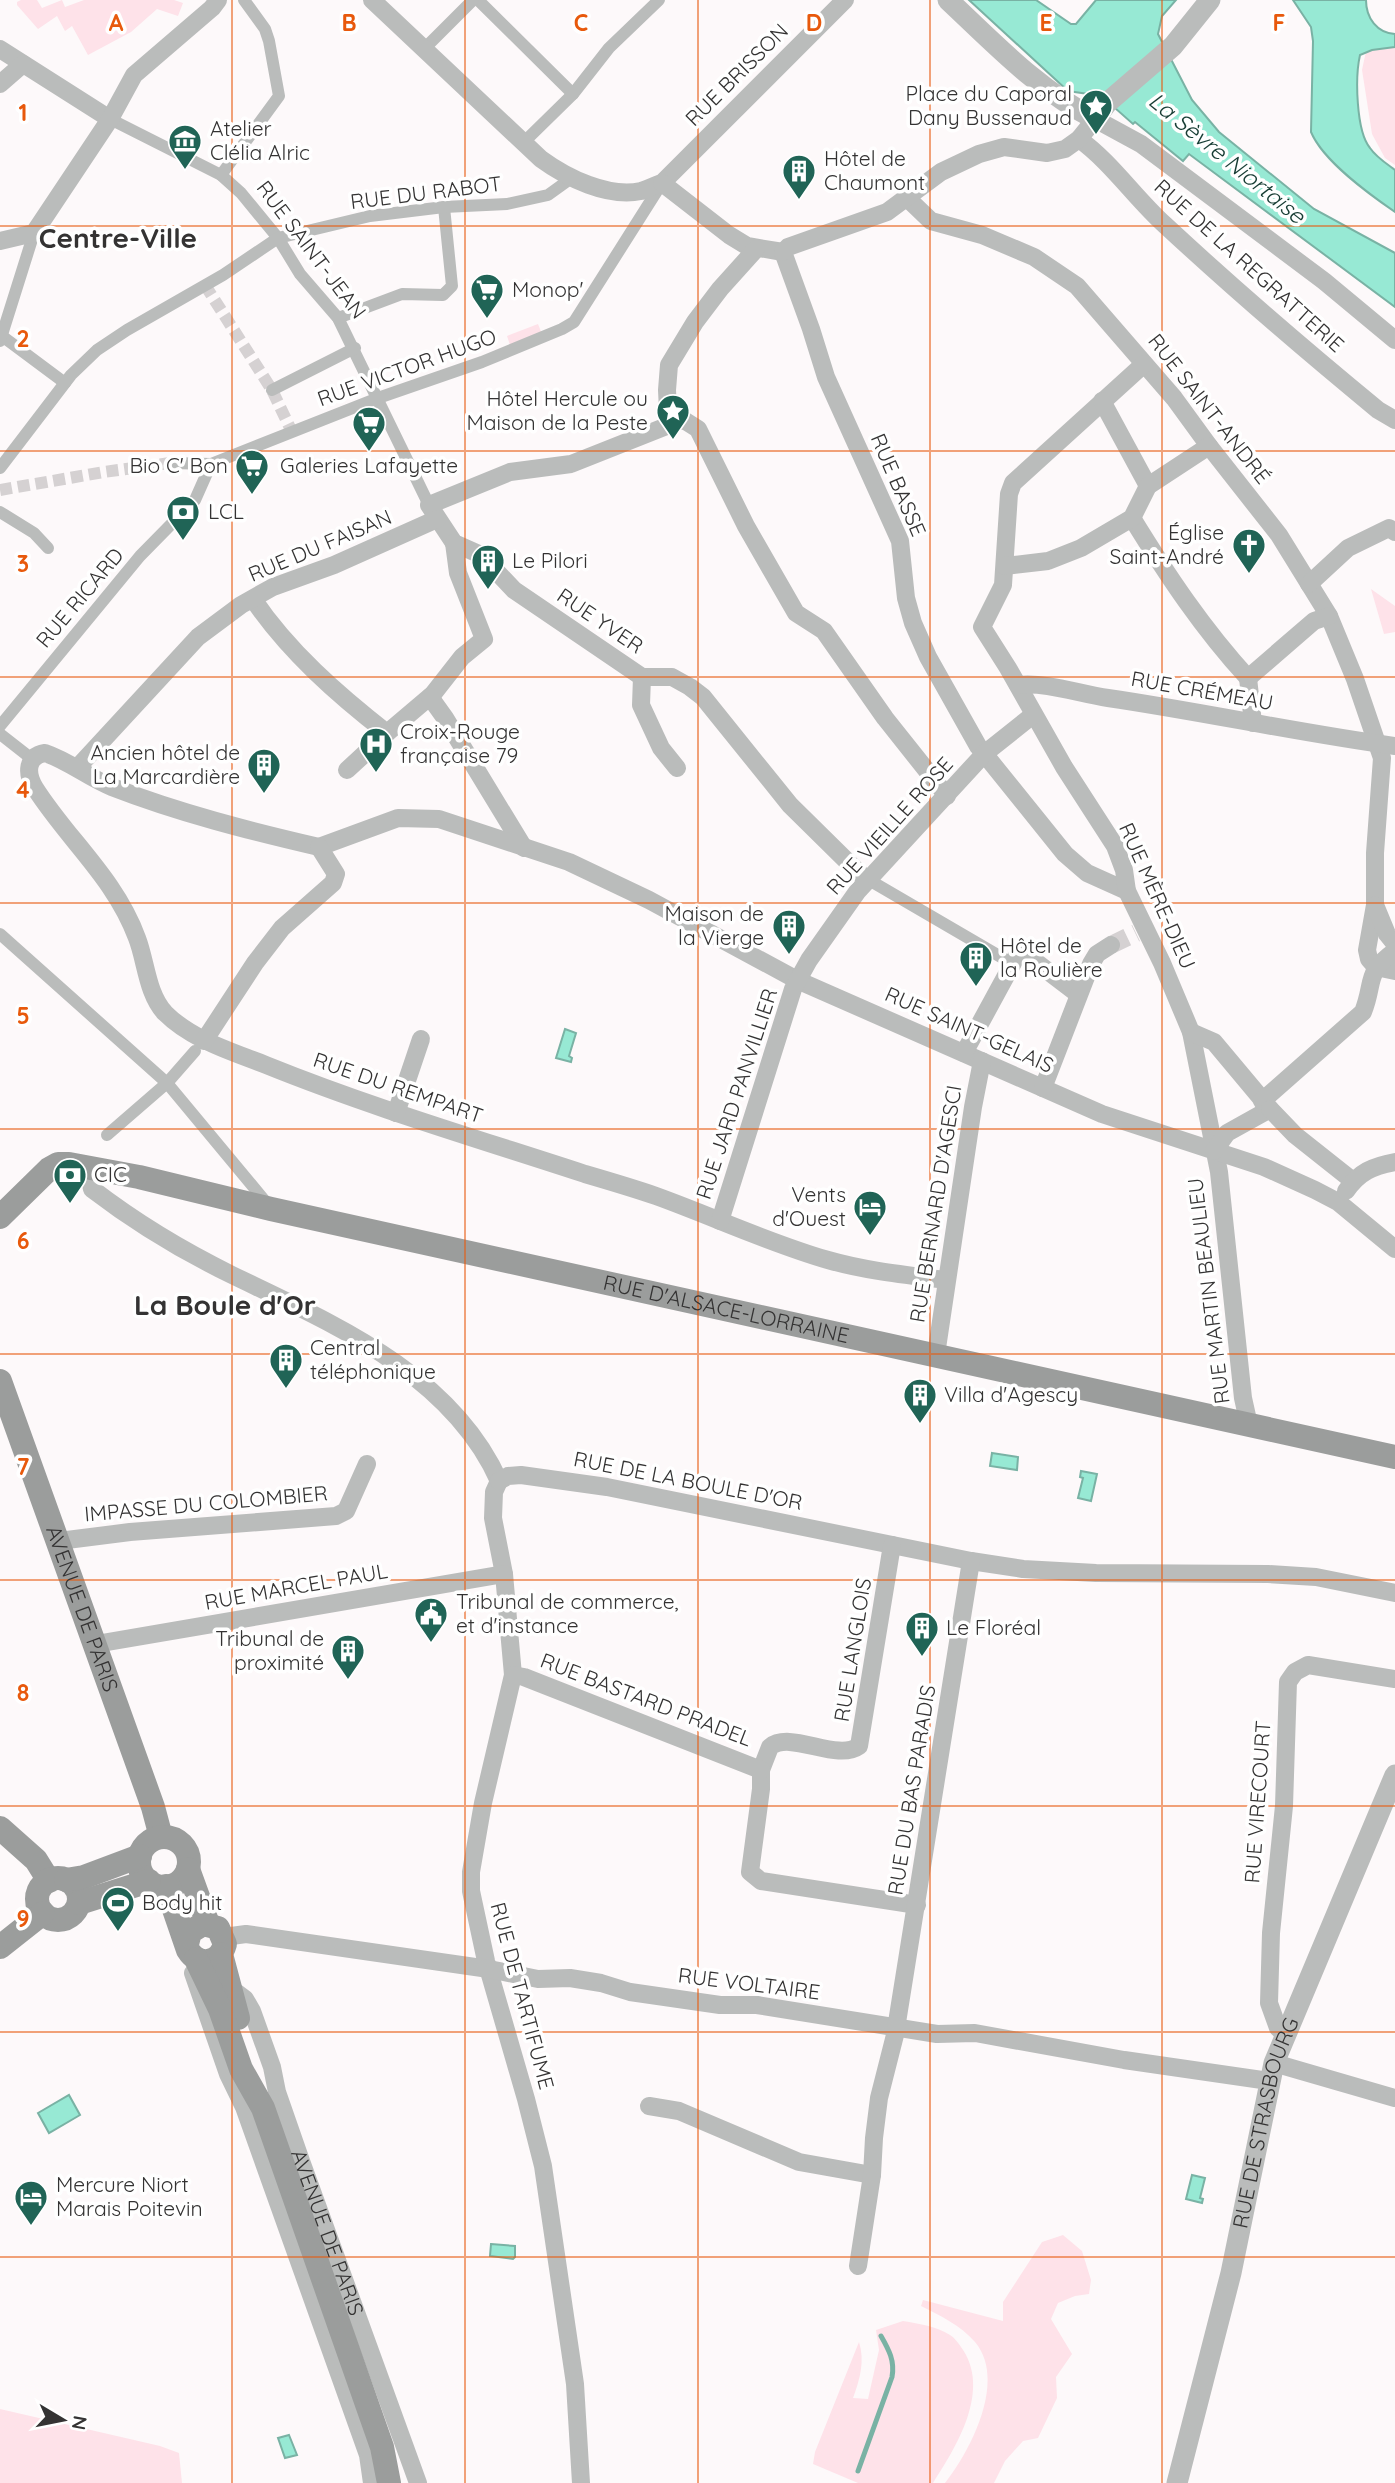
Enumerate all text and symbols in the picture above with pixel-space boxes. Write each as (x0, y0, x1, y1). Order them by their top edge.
text: A (109, 8, 124, 37)
text: B (341, 8, 357, 37)
text: C (574, 8, 588, 37)
text: D (806, 8, 822, 37)
text: E (1039, 8, 1053, 37)
text: F (1273, 8, 1285, 37)
street label: RUE BRISSON (680, 18, 793, 131)
place label: Place du Caporal Dany Bussenaud (905, 80, 1072, 130)
water label: La Sèvre Niortaise (1143, 86, 1312, 230)
place icon: Place du Caporal Dany Bussenaud (1077, 87, 1115, 136)
text: 1 (19, 98, 27, 127)
place label: Atelier Clélia Alric (210, 115, 310, 165)
museum icon: Atelier Clélia Alric (166, 122, 204, 171)
place label: Hôtel de Chaumont (824, 145, 925, 195)
building icon: Hôtel de Chaumont (780, 152, 818, 201)
street label: RUE DU RABOT (349, 170, 503, 214)
street label: RUE DE LA REGRATTERIE (1149, 173, 1350, 357)
street label: RUE SAINT-JEAN (251, 175, 372, 324)
district label: Centre-Ville (39, 220, 197, 255)
supermarket icon: Monop' (468, 271, 506, 320)
place label: Monop' (512, 276, 584, 302)
street label: RUE VICTOR HUGO (314, 323, 500, 412)
text: 2 (16, 324, 30, 353)
street label: RUE SAINT-ANDRÉ (1143, 328, 1276, 489)
place label: Hôtel Hercule ou Maison de la Peste (466, 385, 648, 435)
place icon: Hôtel Hercule ou Maison de la Peste (654, 392, 692, 441)
supermarket icon: Galeries Lafayette (350, 404, 388, 453)
street label: RUE BASSE (866, 429, 932, 540)
supermarket icon: Bio C' Bon (233, 447, 271, 496)
place label: Bio C' Bon (129, 452, 228, 478)
place label: Galeries Lafayette (280, 452, 458, 478)
bank icon: LCL (164, 493, 202, 542)
place label: LCL (208, 498, 244, 524)
street label: RUE DU FAISAN (244, 503, 395, 587)
place label: Église Saint-André (1110, 519, 1224, 569)
church icon: Église Saint-André (1230, 526, 1268, 575)
street label: RUE RICARD (30, 542, 129, 653)
building icon: Le Pilori (469, 542, 507, 591)
place label: Le Pilori (512, 547, 588, 573)
text: 3 (17, 549, 29, 578)
street label: RUE YVER (553, 582, 649, 658)
street label: RUE CRÉMEAU (1129, 665, 1275, 715)
place label: Croix-Rouge française 79 (400, 718, 520, 768)
hospital icon: Croix-Rouge française 79 (357, 725, 395, 774)
place label: Ancien hôtel de La Marcardière (91, 739, 240, 789)
building icon: Ancien hôtel de La Marcardière (245, 746, 283, 795)
street label: RUE VIEILLE ROSE (820, 751, 958, 900)
text: 4 (16, 775, 30, 804)
street label: RUE MÈRE-DIEU (1114, 818, 1202, 973)
place label: Maison de la Vierge (664, 900, 764, 950)
building icon: Maison de la Vierge (770, 907, 808, 956)
place label: Hôtel de la Roulière (1000, 932, 1103, 982)
building icon: Hôtel de la Roulière (957, 939, 995, 988)
street label: RUE SAINT-GELAIS (881, 980, 1058, 1078)
street label: RUE JARD PANVILLIER (690, 985, 782, 1202)
text: 5 (16, 1001, 30, 1030)
street label: RUE DU REMPART (310, 1046, 486, 1128)
street label: RUE BERNARD D'AGESCI (903, 1083, 967, 1324)
bank icon: CIC (51, 1156, 89, 1205)
place label: CIC (94, 1161, 127, 1187)
street label: RUE MARTIN BEAULIEU (1181, 1177, 1235, 1406)
place label: Vents d'Ouest (772, 1181, 846, 1231)
hotel icon: Vents d'Ouest (851, 1188, 889, 1237)
text: 6 (17, 1226, 29, 1255)
street label: RUE D'ALSACE-LORRAINE (601, 1269, 852, 1348)
district label: La Boule d'Or (134, 1287, 316, 1322)
place label: Central téléphonique (310, 1334, 436, 1384)
building icon: Central téléphonique (267, 1341, 305, 1390)
building icon: Villa d'Agescy (901, 1376, 939, 1425)
place label: Villa d'Agescy (944, 1381, 1078, 1407)
street label: RUE DE LA BOULE D'OR (571, 1445, 805, 1515)
text: 7 (17, 1452, 30, 1481)
street label: IMPASSE DU COLOMBIER (83, 1479, 329, 1527)
street label: AVENUE DE PARIS (41, 1522, 125, 1695)
street label: RUE MARCEL PAUL (202, 1557, 389, 1615)
street label: RUE LANGLOIS (828, 1576, 876, 1724)
place label: Tribunal de commerce, et d'instance (456, 1588, 679, 1638)
public building icon: Tribunal de commerce, et d'instance (412, 1595, 450, 1644)
building icon: Le Floréal (903, 1609, 941, 1658)
place label: Le Floréal (946, 1614, 1041, 1640)
place label: Tribunal de proximité (215, 1625, 324, 1675)
building icon: Tribunal de proximité (329, 1632, 367, 1681)
street label: RUE BASTARD PRADEL (537, 1647, 756, 1751)
text: 8 (17, 1678, 29, 1707)
street label: RUE DU BAS PARADIS (882, 1683, 940, 1897)
street label: RUE VIRECOURT (1238, 1720, 1276, 1884)
sports icon: Body hit (99, 1884, 137, 1933)
place label: Body hit (142, 1889, 222, 1915)
street label: RUE DE TARTIFUME (486, 1899, 560, 2092)
text: 9 (16, 1904, 30, 1933)
street label: RUE VOLTAIRE (677, 1961, 822, 2005)
street label: RUE DE STRASBOURG (1226, 2013, 1304, 2230)
street label: AVENUE DE PARIS (286, 2146, 370, 2319)
place label: Mercure Niort Marais Poitevin (56, 2171, 203, 2221)
hotel icon: Mercure Niort Marais Poitevin (12, 2178, 50, 2227)
north arrow (28, 2385, 98, 2455)
text: N (67, 2414, 93, 2432)

